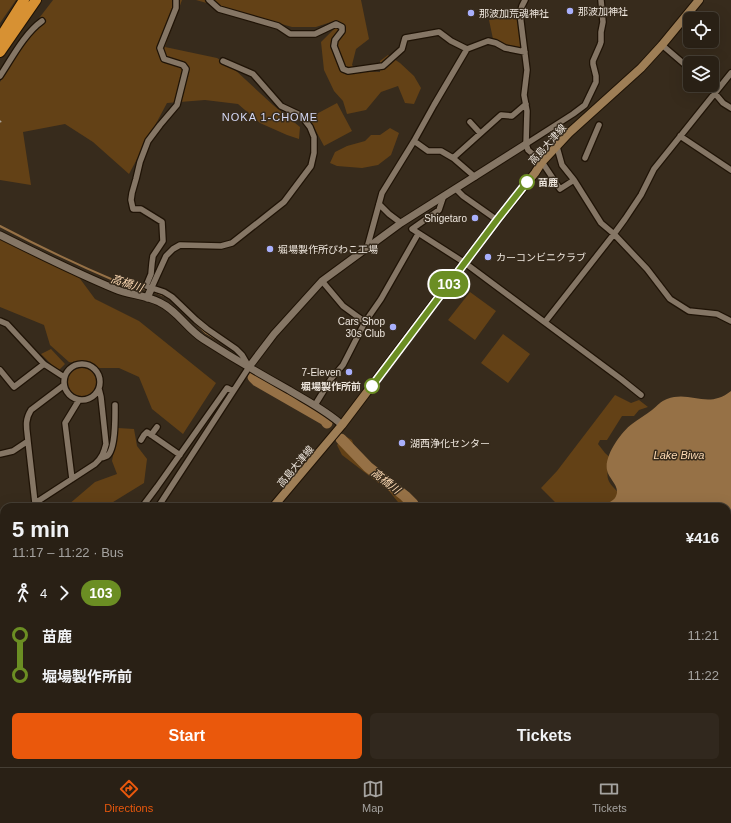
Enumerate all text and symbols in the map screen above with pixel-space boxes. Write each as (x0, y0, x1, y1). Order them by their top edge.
marker: 那波加神社 (565, 6, 575, 16)
place label: 那波加神社 (578, 6, 628, 17)
marker: 那波加荒魂神社 (466, 8, 476, 18)
place label: 那波加荒魂神社 (479, 8, 549, 19)
map controls (683, 12, 719, 92)
button: locate (683, 12, 719, 48)
button: layers (683, 56, 719, 92)
district label: NOKA 1-CHOME (222, 111, 318, 123)
street label: 高島大津線 (527, 122, 568, 167)
marker: 苗鹿 (519, 174, 535, 190)
place label: 苗鹿 (538, 177, 558, 188)
place label: Shigetaro (424, 213, 467, 224)
marker: Shigetaro (470, 213, 480, 223)
marker: 堀場製作所びわこ工場 (265, 244, 275, 254)
place label: 堀場製作所びわこ工場 (278, 244, 378, 255)
marker: カーコンビニクラブ (483, 252, 493, 262)
place label: カーコンビニクラブ (496, 252, 586, 263)
line badge: 103 (426, 271, 472, 297)
water label: 高橋川 (109, 272, 145, 294)
text: 103 (437, 276, 461, 292)
place label: Cars Shop 30s Club (338, 316, 385, 339)
marker: Cars Shop 30s Club (388, 322, 398, 332)
place label: 7-Eleven (302, 367, 341, 378)
marker: 7-Eleven (344, 367, 354, 377)
marker: 堀場製作所前 (364, 378, 380, 394)
place label: 堀場製作所前 (301, 381, 361, 392)
marker: 湖西浄化センター (397, 438, 407, 448)
place label: 湖西浄化センター (410, 438, 490, 449)
street label: 高島大津線 (275, 444, 316, 489)
water label: Lake Biwa (654, 449, 704, 461)
water label: 高橋川 (369, 466, 403, 497)
text: 5 min (12, 517, 69, 542)
text: ¥416 (686, 529, 719, 546)
text: 11:17 – 11:22 · Bus (12, 545, 124, 560)
icon: walk (12, 582, 34, 604)
icon: forward (53, 582, 75, 604)
text: 103 (89, 585, 113, 601)
text: 4 (40, 586, 47, 601)
text: 苗鹿 (42, 628, 72, 645)
text: 11:21 (687, 628, 719, 643)
text: 堀場製作所前 (42, 668, 132, 685)
text: 11:22 (687, 668, 719, 683)
button: Start (12, 713, 362, 759)
button: Tickets (370, 713, 719, 759)
tab: Directions (104, 778, 153, 814)
tab: Map (362, 778, 384, 814)
tab: Tickets (592, 778, 627, 814)

